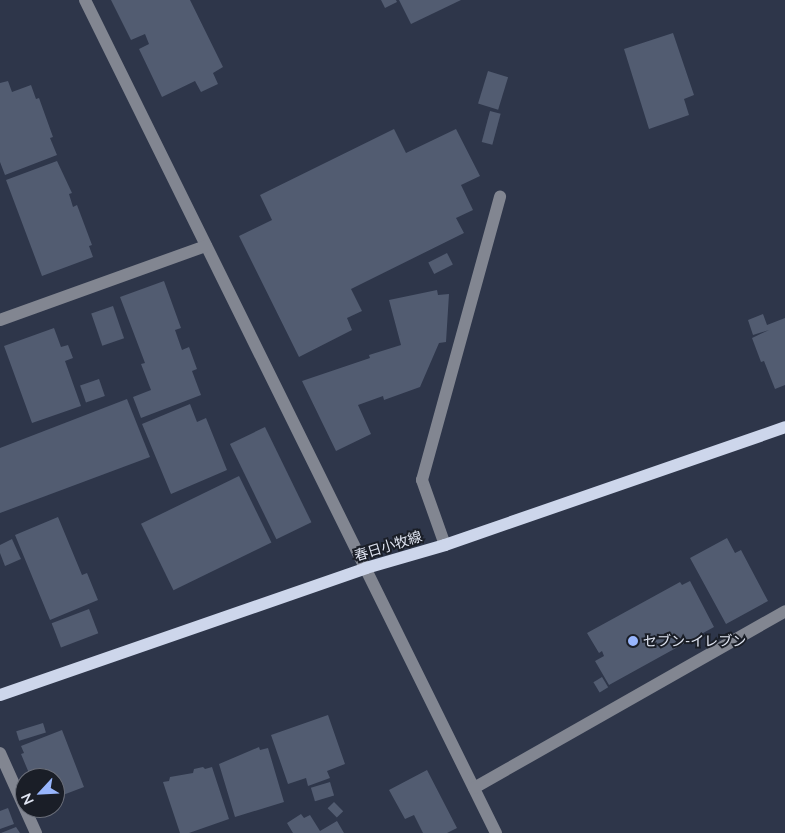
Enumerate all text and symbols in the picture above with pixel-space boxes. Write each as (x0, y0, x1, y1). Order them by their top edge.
street label: 春日小牧線 (352, 528, 424, 564)
place label: セブン-イレブン (643, 633, 746, 649)
marker: セブン-イレブン (627, 635, 639, 647)
north arrow (15, 768, 65, 818)
text: N (17, 791, 37, 808)

